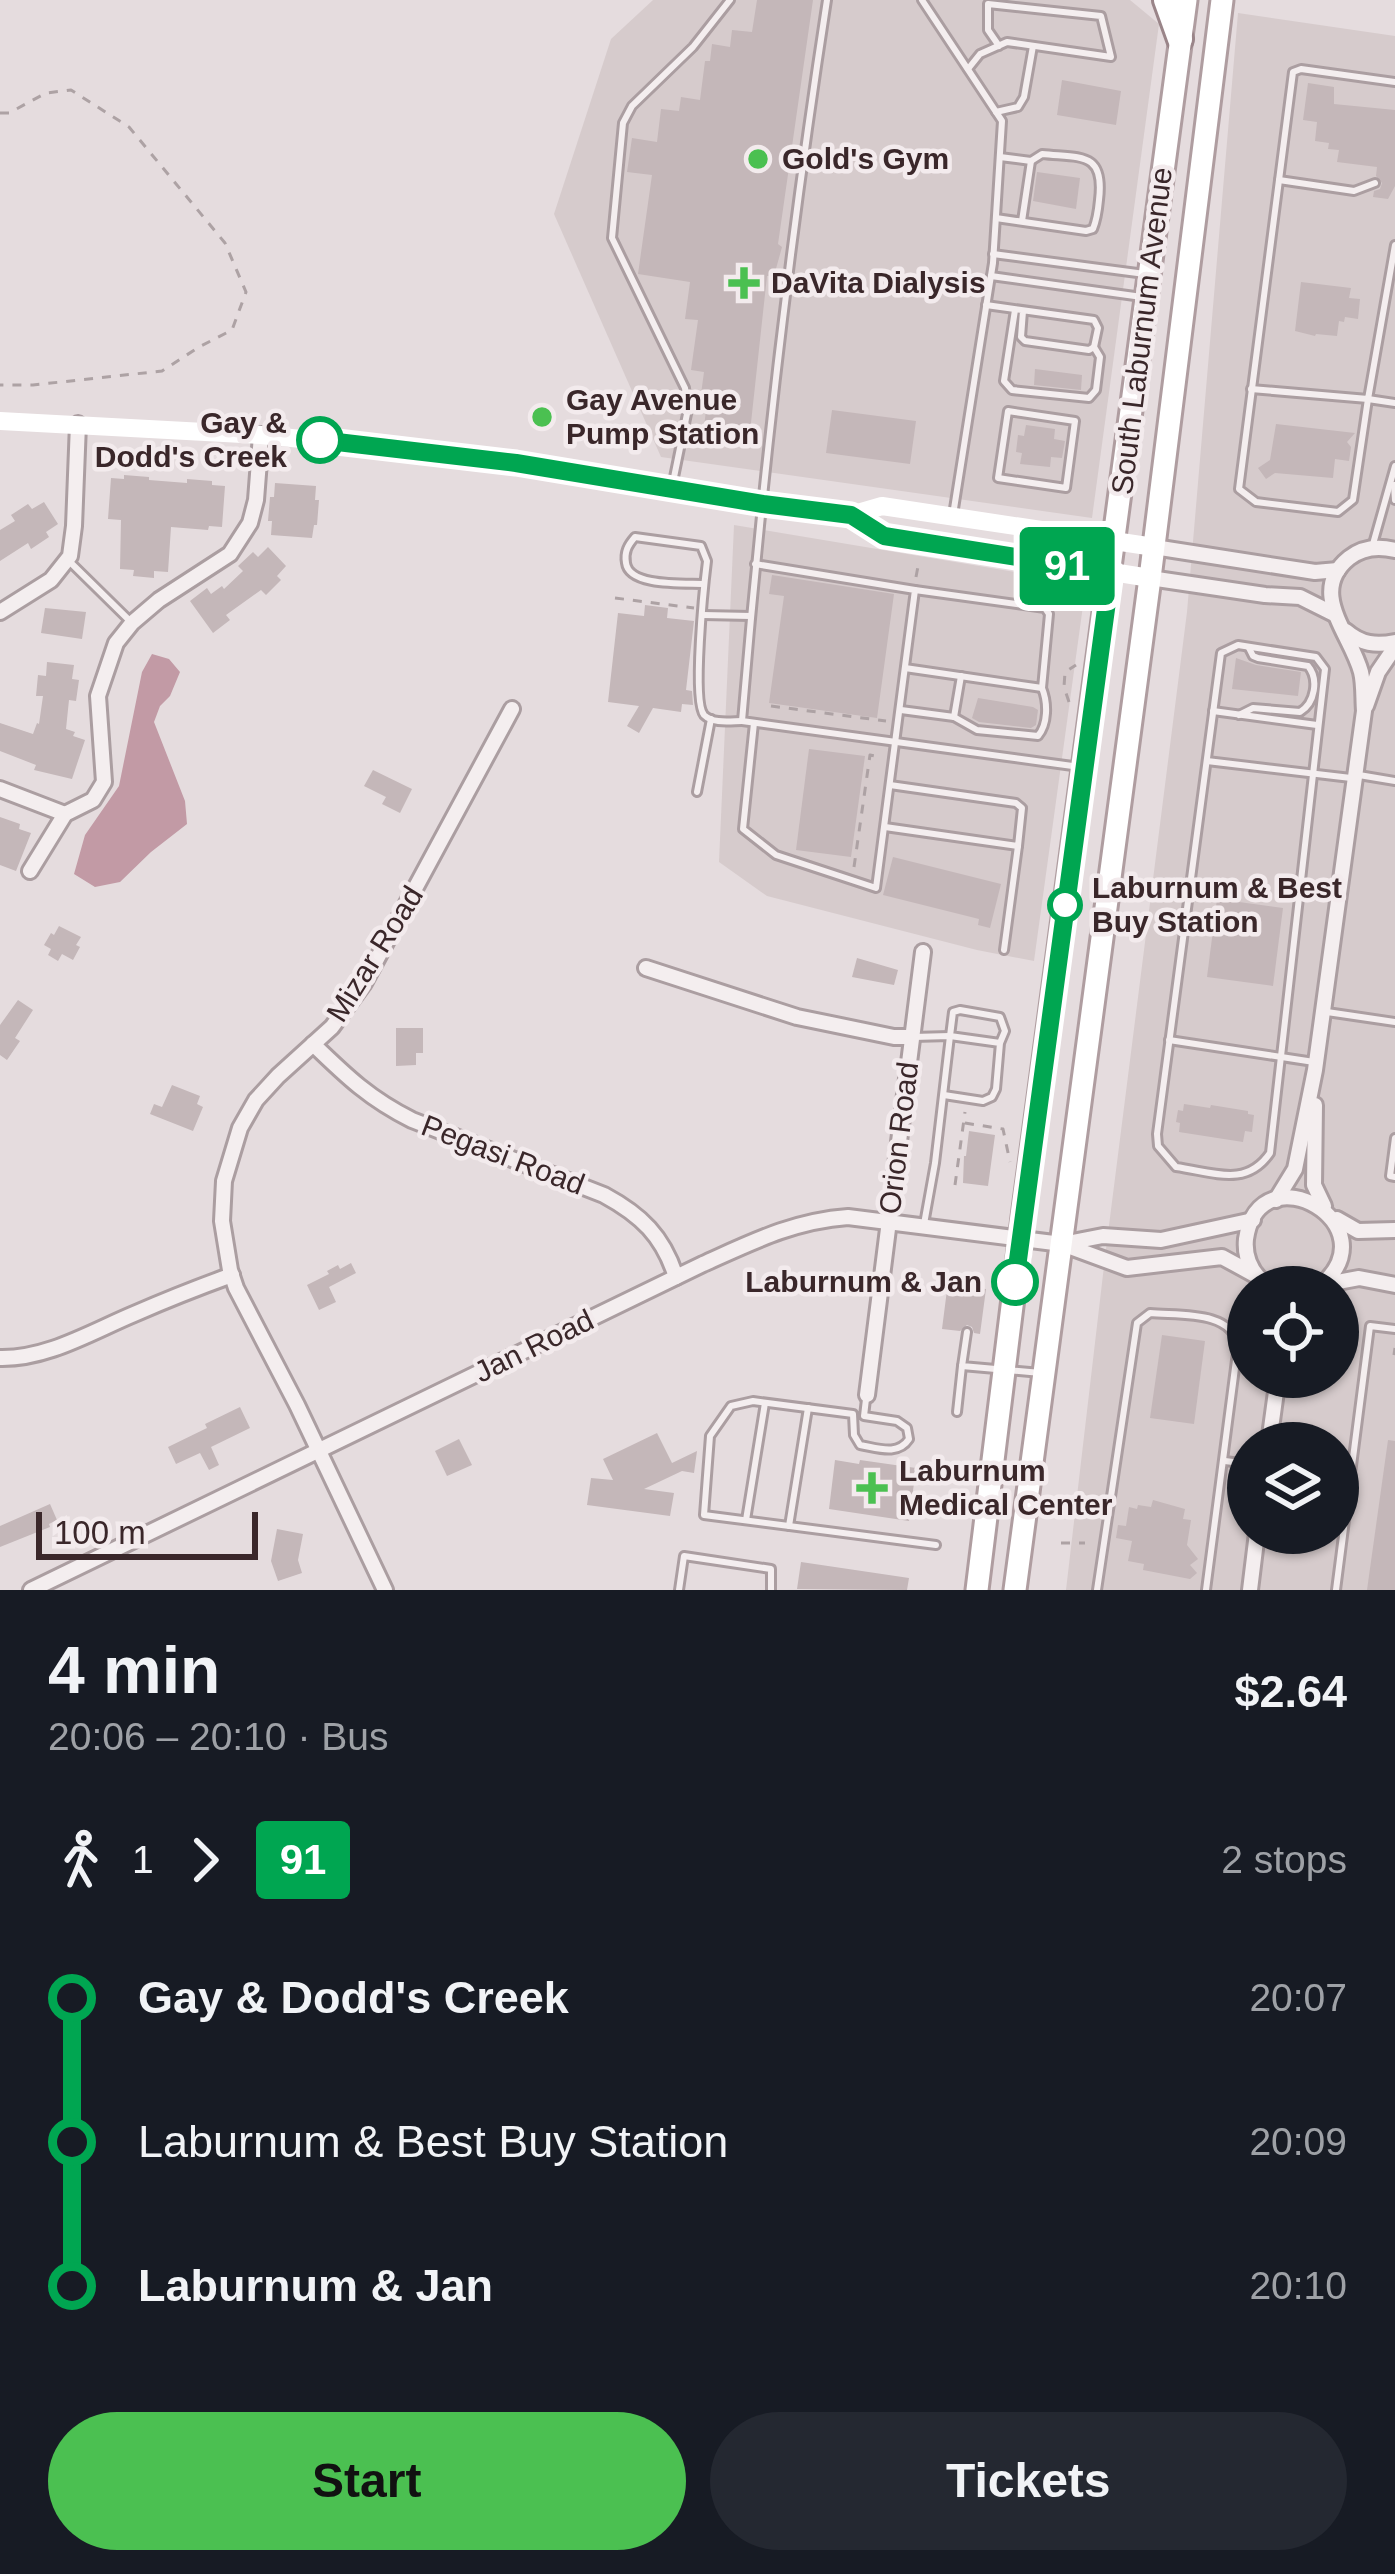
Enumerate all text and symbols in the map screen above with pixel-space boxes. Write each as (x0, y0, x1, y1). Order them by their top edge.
place label: Gold's Gym (782, 142, 949, 175)
marker: Gold's Gym (745, 146, 771, 172)
street label: South Laburnum Avenue (1105, 165, 1178, 497)
place label: DaVita Dialysis (771, 266, 986, 299)
marker: DaVita Dialysis (728, 267, 760, 299)
place label: Gay Avenue Pump Station (566, 383, 759, 450)
marker: Gay Avenue Pump Station (529, 404, 555, 430)
place label: Gay & Dodd's Creek (95, 406, 287, 473)
marker: Gay & Dodd's Creek (298, 418, 342, 462)
line badge: 91 (1013, 527, 1121, 605)
text: 91 (1044, 542, 1090, 589)
place label: Laburnum & Best Buy Station (1092, 871, 1342, 938)
street label: Mizar Road (320, 880, 429, 1028)
marker: Laburnum & Best Buy Station (1049, 889, 1081, 921)
street label: Orion Road (873, 1060, 924, 1216)
street label: Pegasi Road (417, 1108, 589, 1201)
marker: Laburnum & Jan (993, 1260, 1037, 1304)
place label: Laburnum & Jan (745, 1265, 982, 1298)
map controls (1227, 1266, 1359, 1554)
button: locate (1227, 1266, 1359, 1398)
street label: Jan Road (469, 1303, 599, 1389)
button: layers (1227, 1422, 1359, 1554)
place label: Laburnum Medical Center (899, 1454, 1113, 1521)
marker: Laburnum Medical Center (856, 1472, 888, 1504)
scale bar (36, 1506, 258, 1559)
text: 100 m (54, 1514, 146, 1551)
text: 4 min (48, 1633, 220, 1707)
text: $2.64 (1234, 1666, 1347, 1717)
text: 20:06 – 20:10 · Bus (48, 1715, 388, 1758)
icon: walk (48, 1827, 114, 1893)
icon: forward (172, 1827, 238, 1893)
text: 91 (280, 1836, 326, 1883)
text: 1 (132, 1838, 154, 1881)
text: 2 stops (1221, 1838, 1347, 1881)
text: Gay & Dodd's Creek (138, 1972, 569, 2023)
text: 20:07 (1249, 1976, 1347, 2019)
text: Laburnum & Best Buy Station (138, 2116, 728, 2167)
text: 20:09 (1249, 2120, 1347, 2163)
text: Laburnum & Jan (138, 2260, 493, 2311)
text: 20:10 (1249, 2264, 1347, 2307)
button: Start (48, 2412, 686, 2550)
button: Tickets (710, 2412, 1347, 2550)

